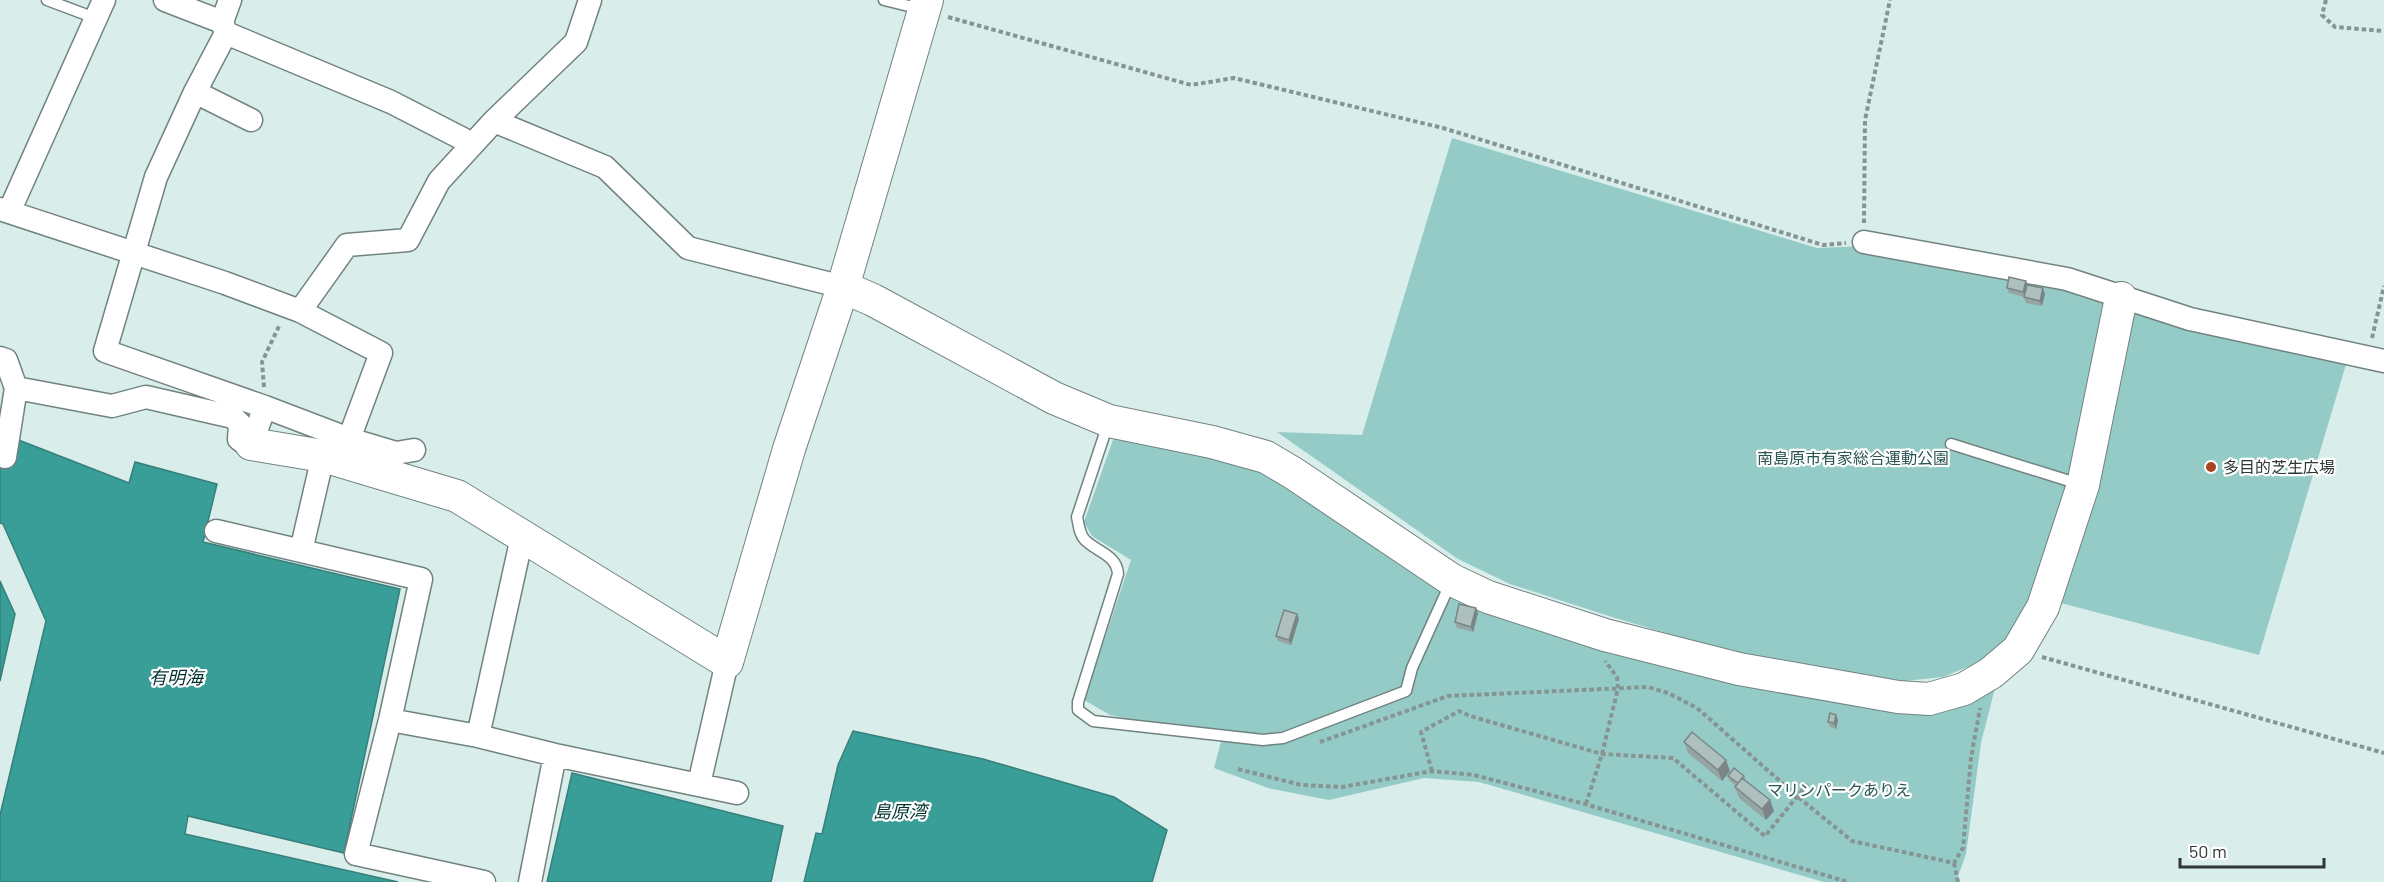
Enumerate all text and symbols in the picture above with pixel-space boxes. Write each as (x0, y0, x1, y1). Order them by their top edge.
park label: 南島原市有家総合運動公園 (1757, 448, 1949, 467)
place label: 多目的芝生広場 (2223, 457, 2335, 476)
marker: 多目的芝生広場 (2204, 460, 2218, 474)
water label: 有明海 (149, 666, 206, 688)
park label: マリンパークありえ (1767, 780, 1911, 799)
water label: 島原湾 (873, 800, 930, 822)
scale bar (2180, 831, 2324, 869)
text: 50 m (2189, 840, 2227, 862)

